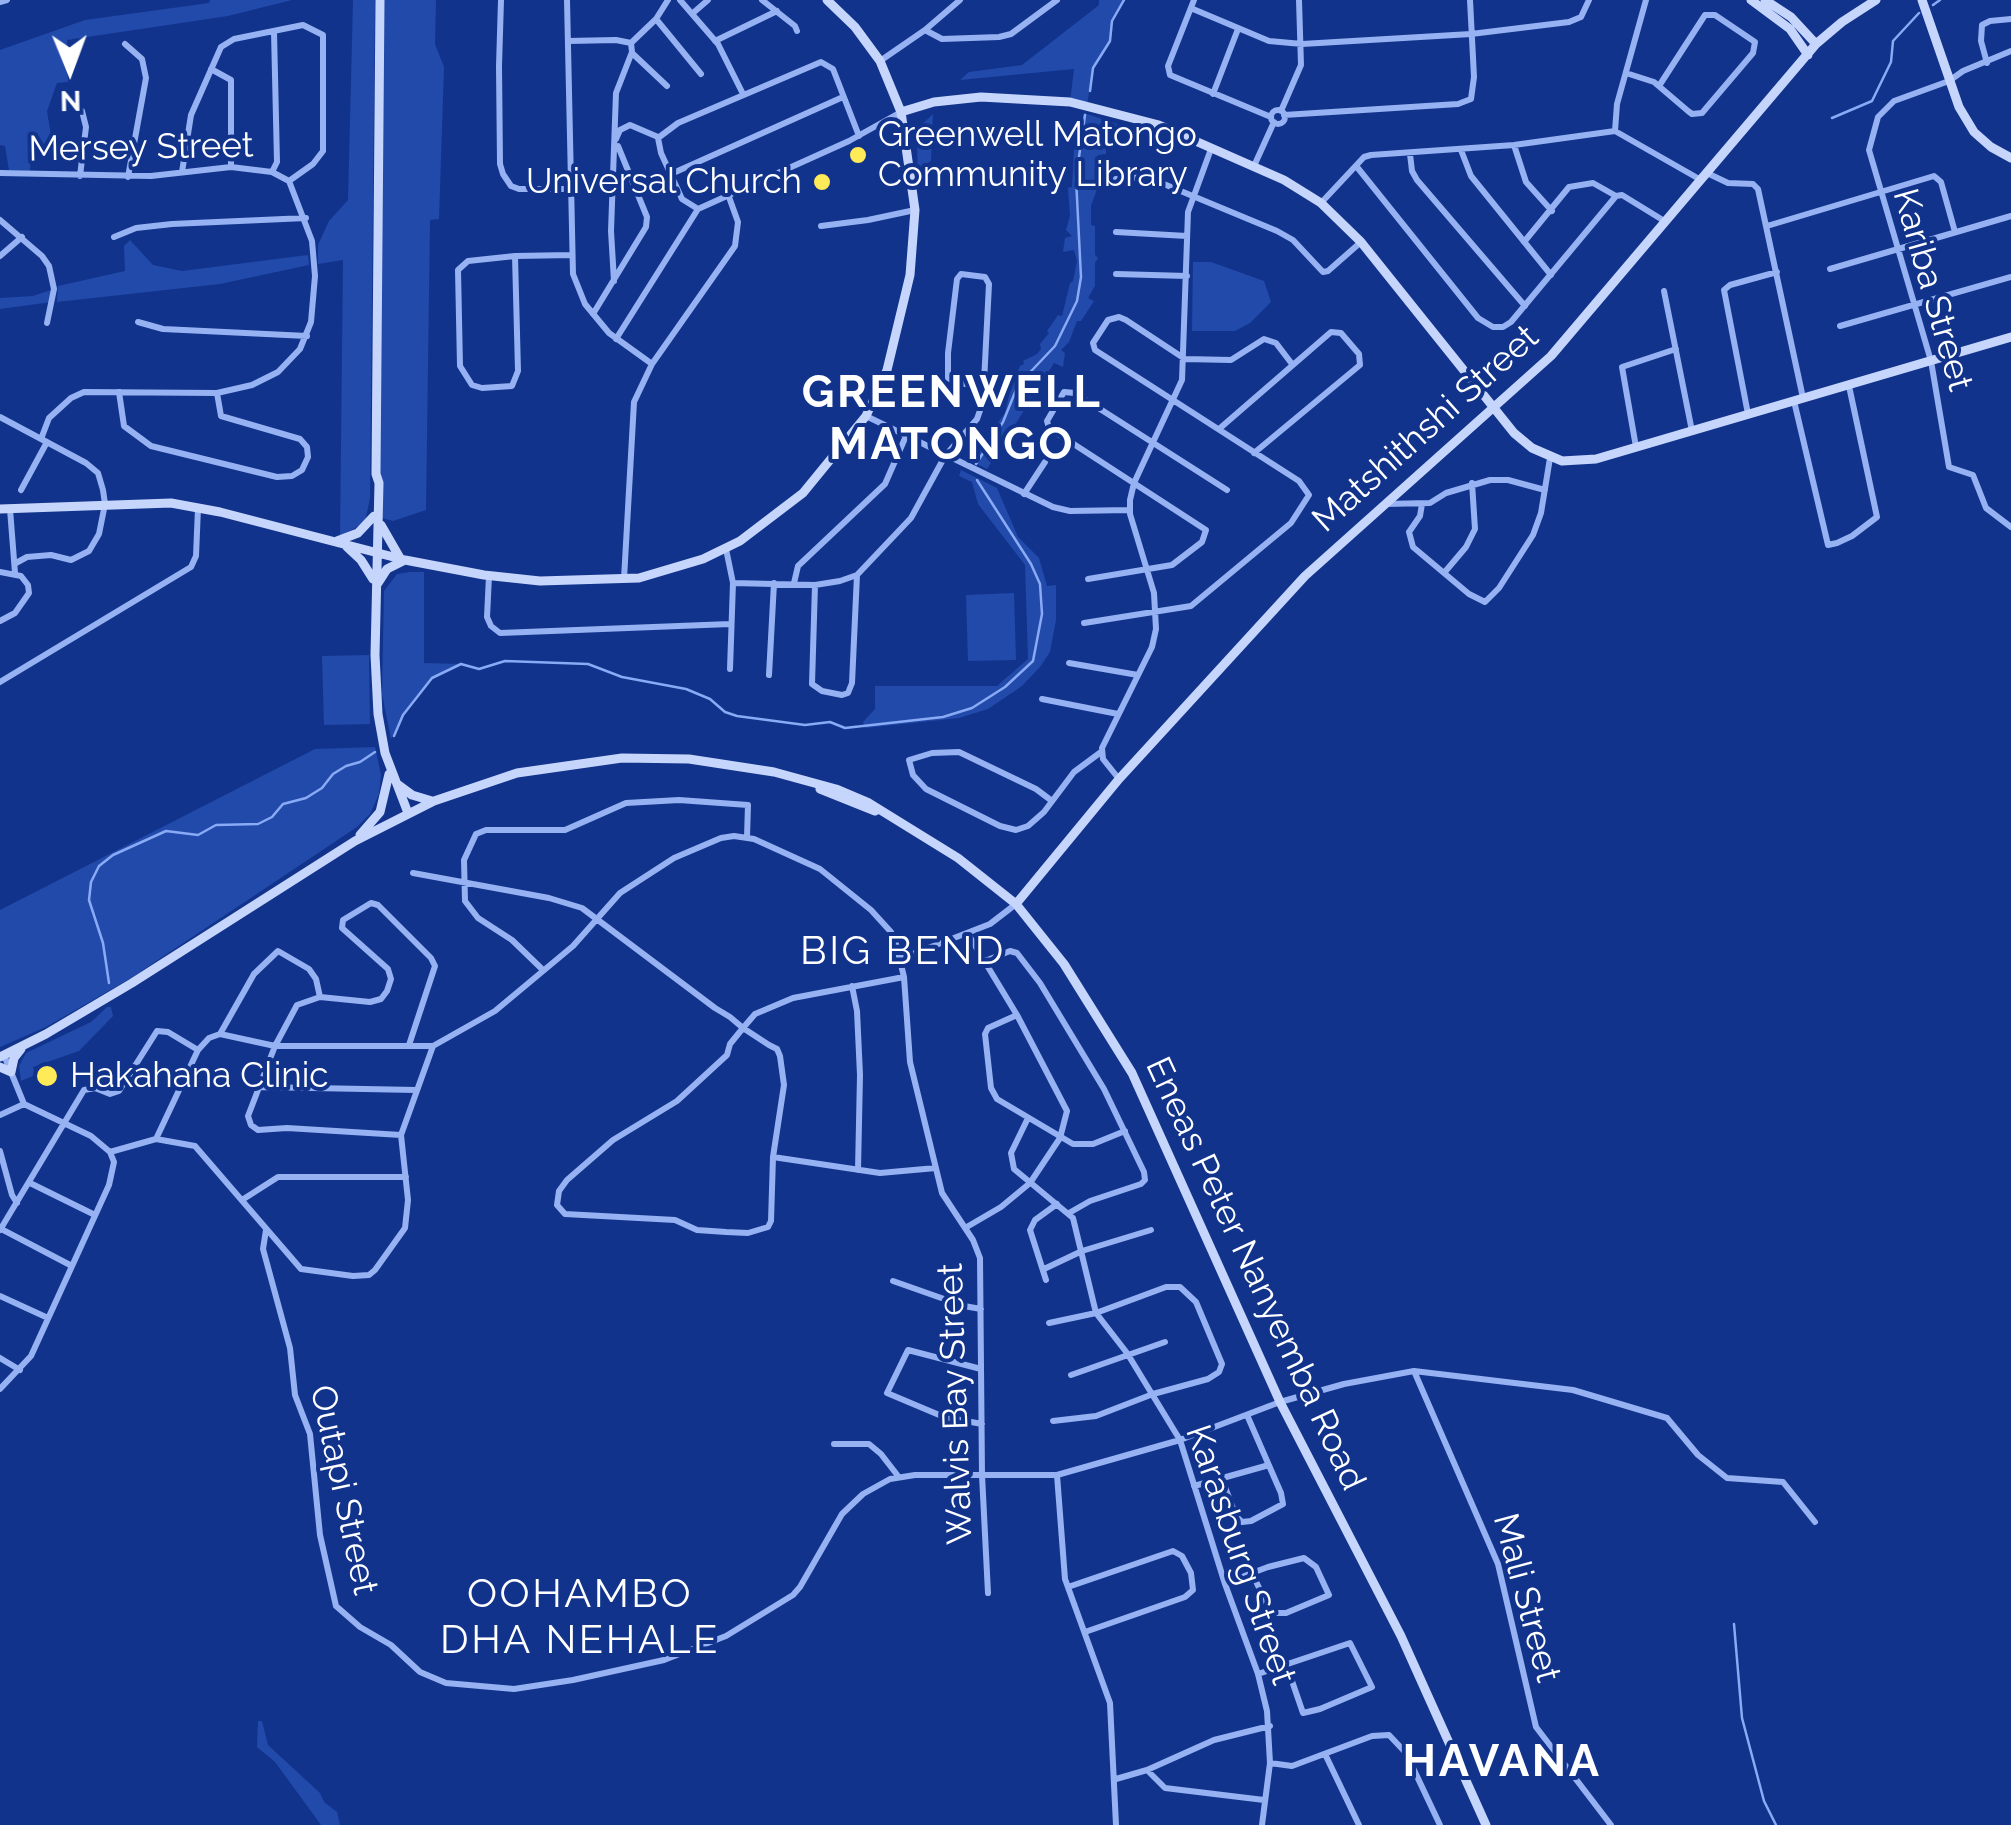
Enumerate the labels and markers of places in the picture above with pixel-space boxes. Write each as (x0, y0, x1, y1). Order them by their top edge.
place label: Greenwell Matongo Community Library (878, 114, 1197, 196)
marker: Greenwell Matongo Community Library (847, 144, 869, 166)
place label: Universal Church (526, 161, 802, 203)
marker: Universal Church (811, 171, 833, 193)
place label: Hakahana Clinic (70, 1055, 329, 1097)
marker: Hakahana Clinic (34, 1063, 60, 1089)

